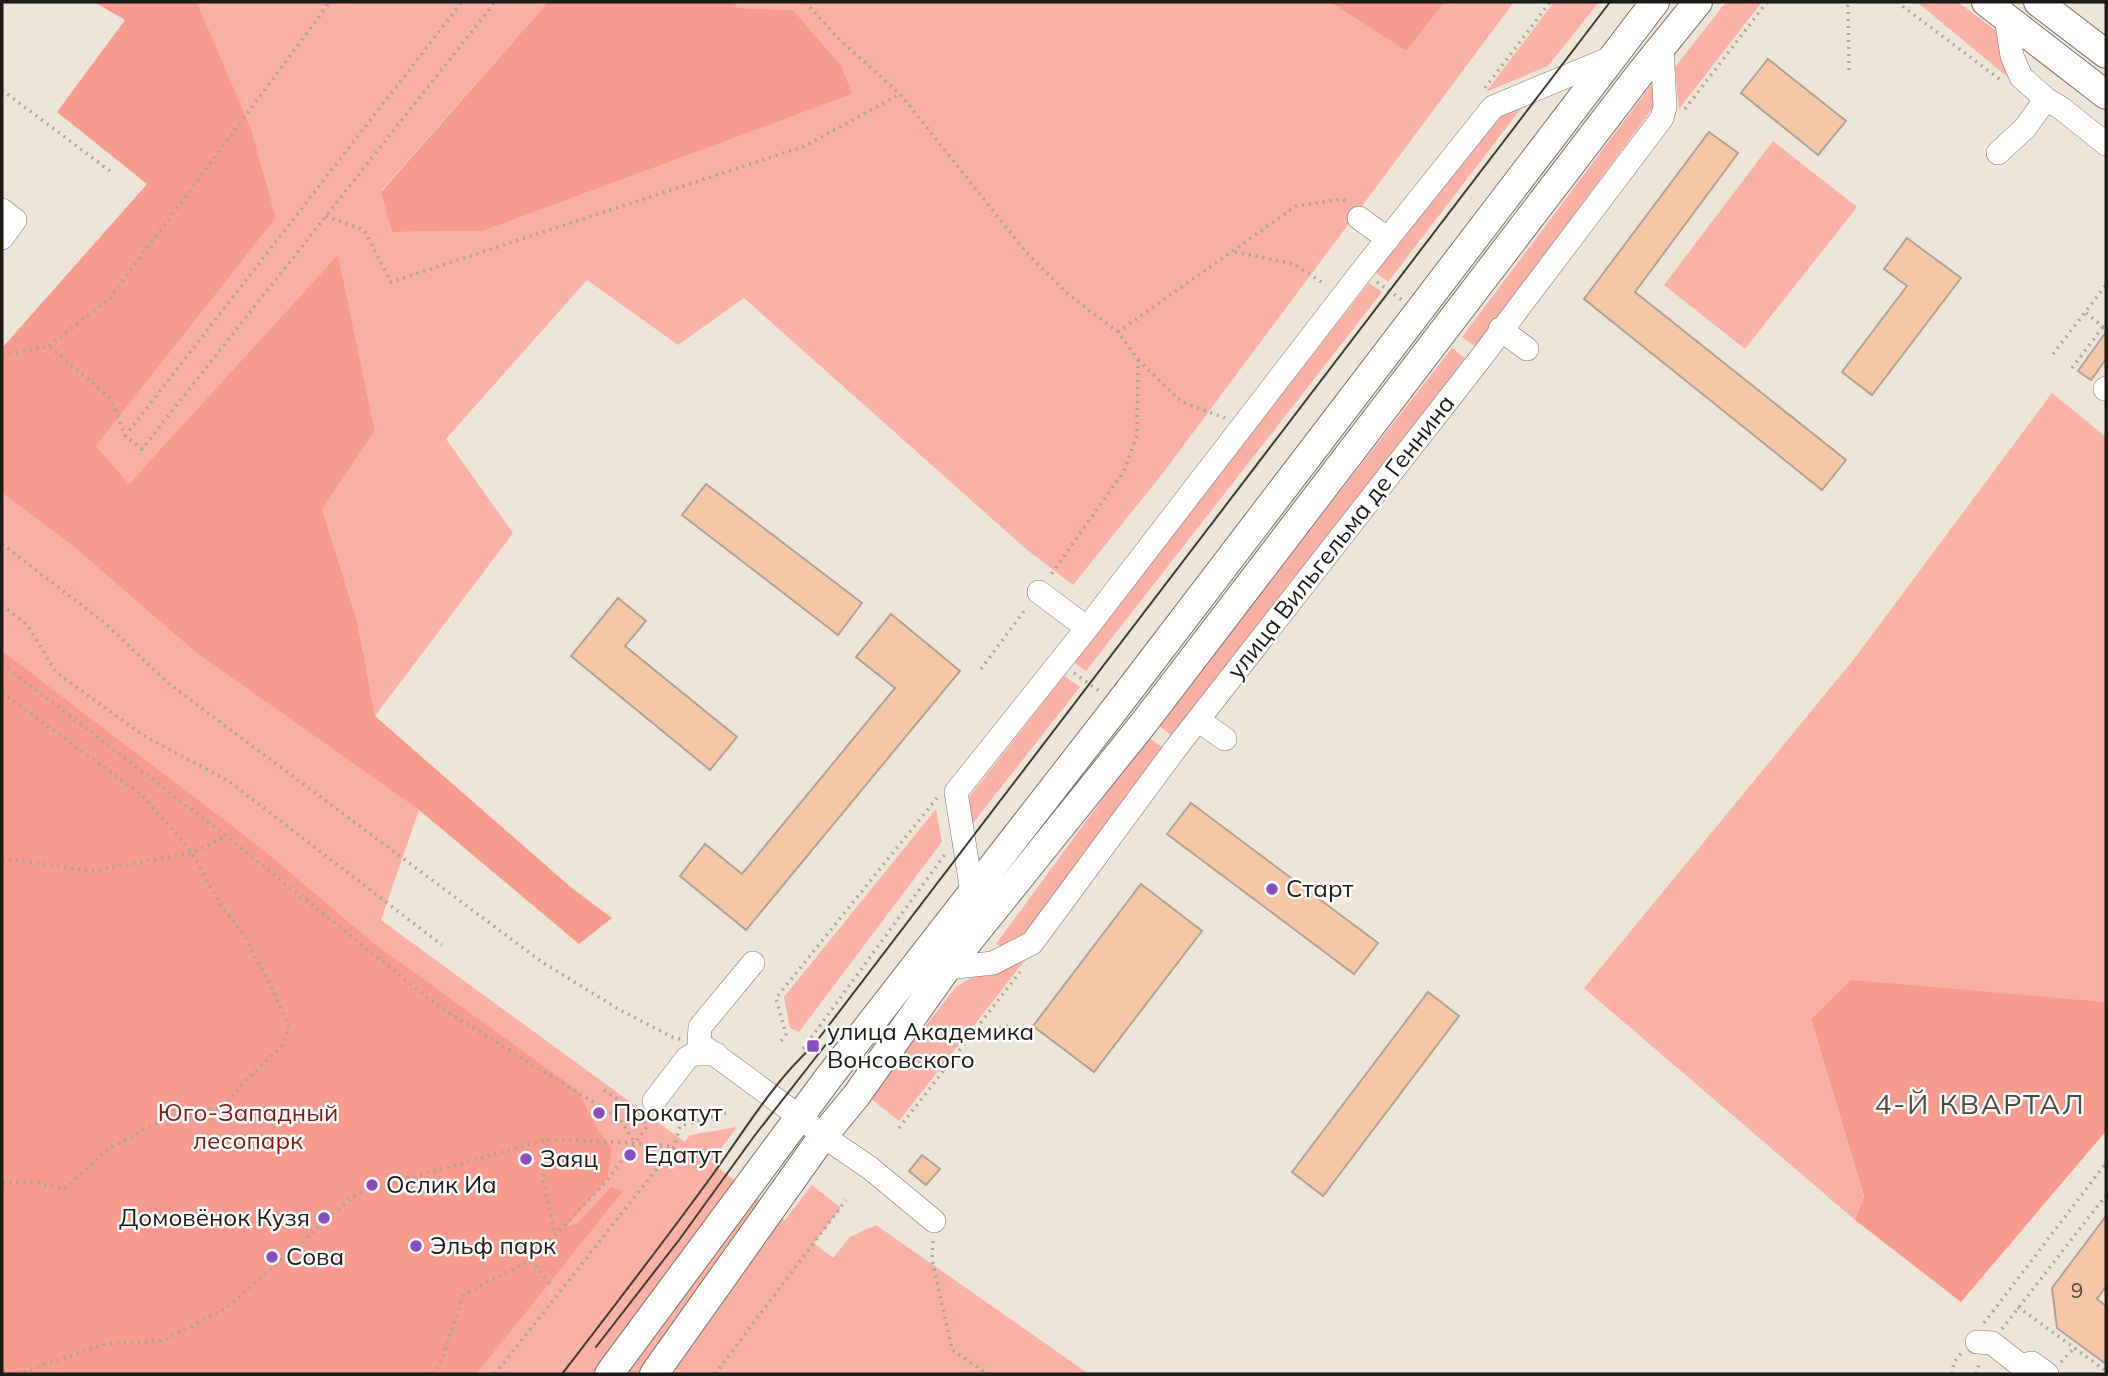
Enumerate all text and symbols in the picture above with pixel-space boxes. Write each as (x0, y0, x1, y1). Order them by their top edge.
street label: улица Вильгельма де Геннина (1220, 388, 1460, 684)
place label: Старт (1286, 873, 1354, 903)
marker: Старт (1264, 881, 1280, 897)
place label: улица Академика Вонсовского (827, 1016, 1034, 1074)
marker: улица Академика Вонсовского (805, 1038, 821, 1054)
district label: 4-Й КВАРТАЛ (1875, 1086, 2085, 1121)
park label: Юго-Западный лесопарк (158, 1097, 338, 1155)
place label: Прокатут (613, 1097, 723, 1127)
marker: Прокатут (591, 1105, 607, 1121)
place label: Едатут (644, 1139, 722, 1169)
place label: Заяц (540, 1143, 598, 1173)
marker: Едатут (622, 1147, 638, 1163)
marker: Заяц (518, 1151, 534, 1167)
place label: Ослик Иа (386, 1169, 497, 1199)
marker: Ослик Иа (364, 1177, 380, 1193)
place label: Домовёнок Кузя (119, 1202, 310, 1232)
marker: Домовёнок Кузя (316, 1210, 332, 1226)
place label: Эльф парк (430, 1230, 556, 1260)
marker: Эльф парк (408, 1238, 424, 1254)
place label: Сова (286, 1241, 344, 1271)
marker: Сова (264, 1249, 280, 1265)
house number: 9 (2071, 1277, 2083, 1303)

